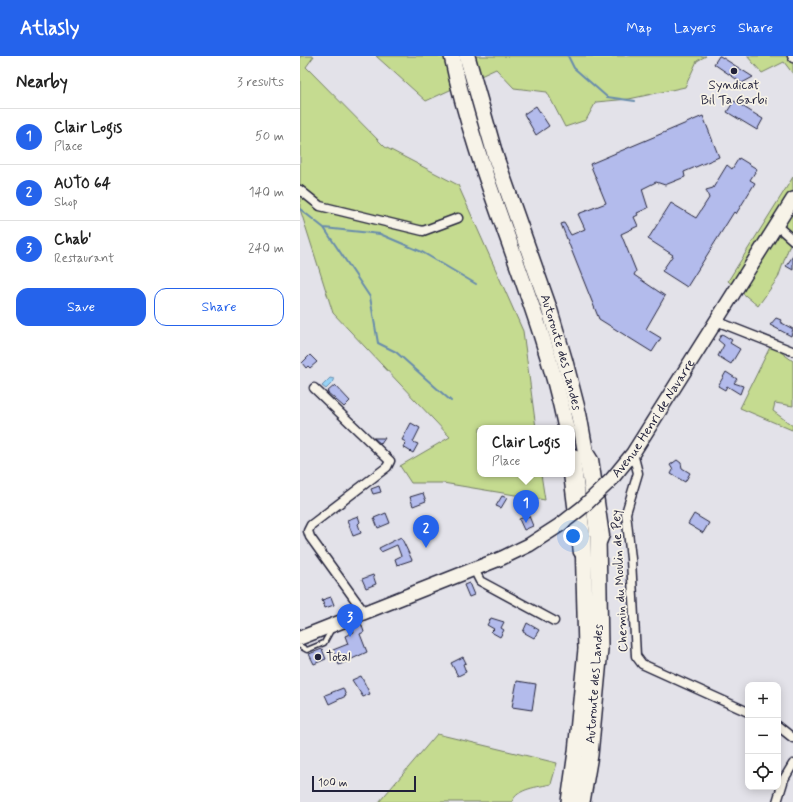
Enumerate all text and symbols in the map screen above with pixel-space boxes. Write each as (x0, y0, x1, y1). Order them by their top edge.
text: Atlasly (20, 16, 79, 41)
text: Map (626, 19, 652, 37)
text: Layers (674, 19, 716, 37)
text: Share (738, 19, 773, 37)
marker: Syndicat Bil Ta Garbi (729, 66, 739, 76)
text: Nearby (16, 71, 68, 93)
text: 3 results (237, 74, 284, 91)
place label: Syndicat Bil Ta Garbi (701, 77, 767, 109)
text: Clair Logis (54, 118, 122, 138)
text: 1 (26, 128, 32, 145)
text: 50 m (255, 128, 284, 145)
text: Place (54, 138, 83, 155)
text: AUTO 64 (54, 174, 111, 194)
text: 2 (26, 184, 32, 201)
text: 140 m (249, 184, 284, 201)
text: Shop (54, 194, 78, 211)
text: Chab' (54, 230, 92, 250)
text: 3 (26, 240, 32, 257)
text: 240 m (248, 240, 284, 257)
text: Restaurant (54, 250, 114, 267)
button: Save (16, 288, 146, 326)
button: Share (154, 288, 284, 326)
street label: Autoroute des Landes (536, 292, 586, 412)
street label: Avenue Henri de Navarre (608, 356, 699, 481)
popup (477, 425, 575, 477)
text: Clair Logis (492, 433, 560, 453)
text: Place (492, 453, 520, 470)
pin: 1 (513, 490, 539, 523)
street label: Chemin du Moulin de Pey (608, 509, 632, 653)
pin: 2 (413, 515, 439, 548)
your location (563, 526, 583, 546)
pin: 3 (337, 604, 363, 637)
street label: Autoroute des Landes (582, 623, 608, 744)
place label: Total (326, 649, 351, 666)
marker: Total (313, 652, 323, 662)
map controls (745, 682, 781, 790)
button: + (745, 682, 781, 718)
button: − (745, 718, 781, 754)
button: locate (745, 754, 781, 790)
scale bar (312, 774, 416, 793)
text: 100 m (318, 776, 348, 790)

